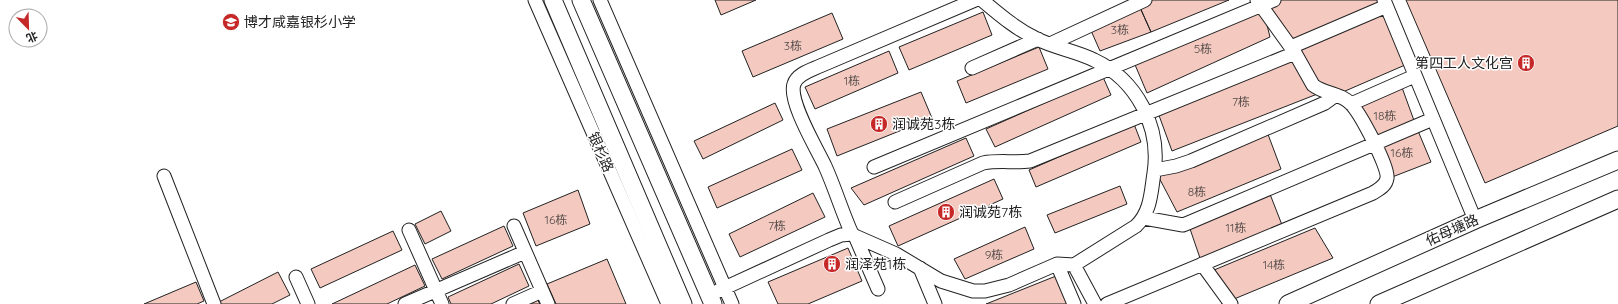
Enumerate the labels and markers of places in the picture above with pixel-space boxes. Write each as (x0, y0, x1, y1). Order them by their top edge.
school or university icon: 博才咸嘉银杉小学 (221, 12, 241, 32)
place label: 博才咸嘉银杉小学 (244, 13, 356, 31)
building icon: 第四工人文化宫 (1516, 53, 1536, 73)
place label: 第四工人文化宫 (1415, 54, 1513, 72)
building icon: 润诚苑3栋 (869, 114, 889, 134)
place label: 润诚苑3栋 (892, 115, 955, 133)
building icon: 润诚苑7栋 (936, 202, 956, 222)
place label: 润诚苑7栋 (959, 203, 1022, 221)
building icon: 润泽苑1栋 (822, 254, 842, 274)
place label: 润泽苑1栋 (845, 255, 906, 273)

